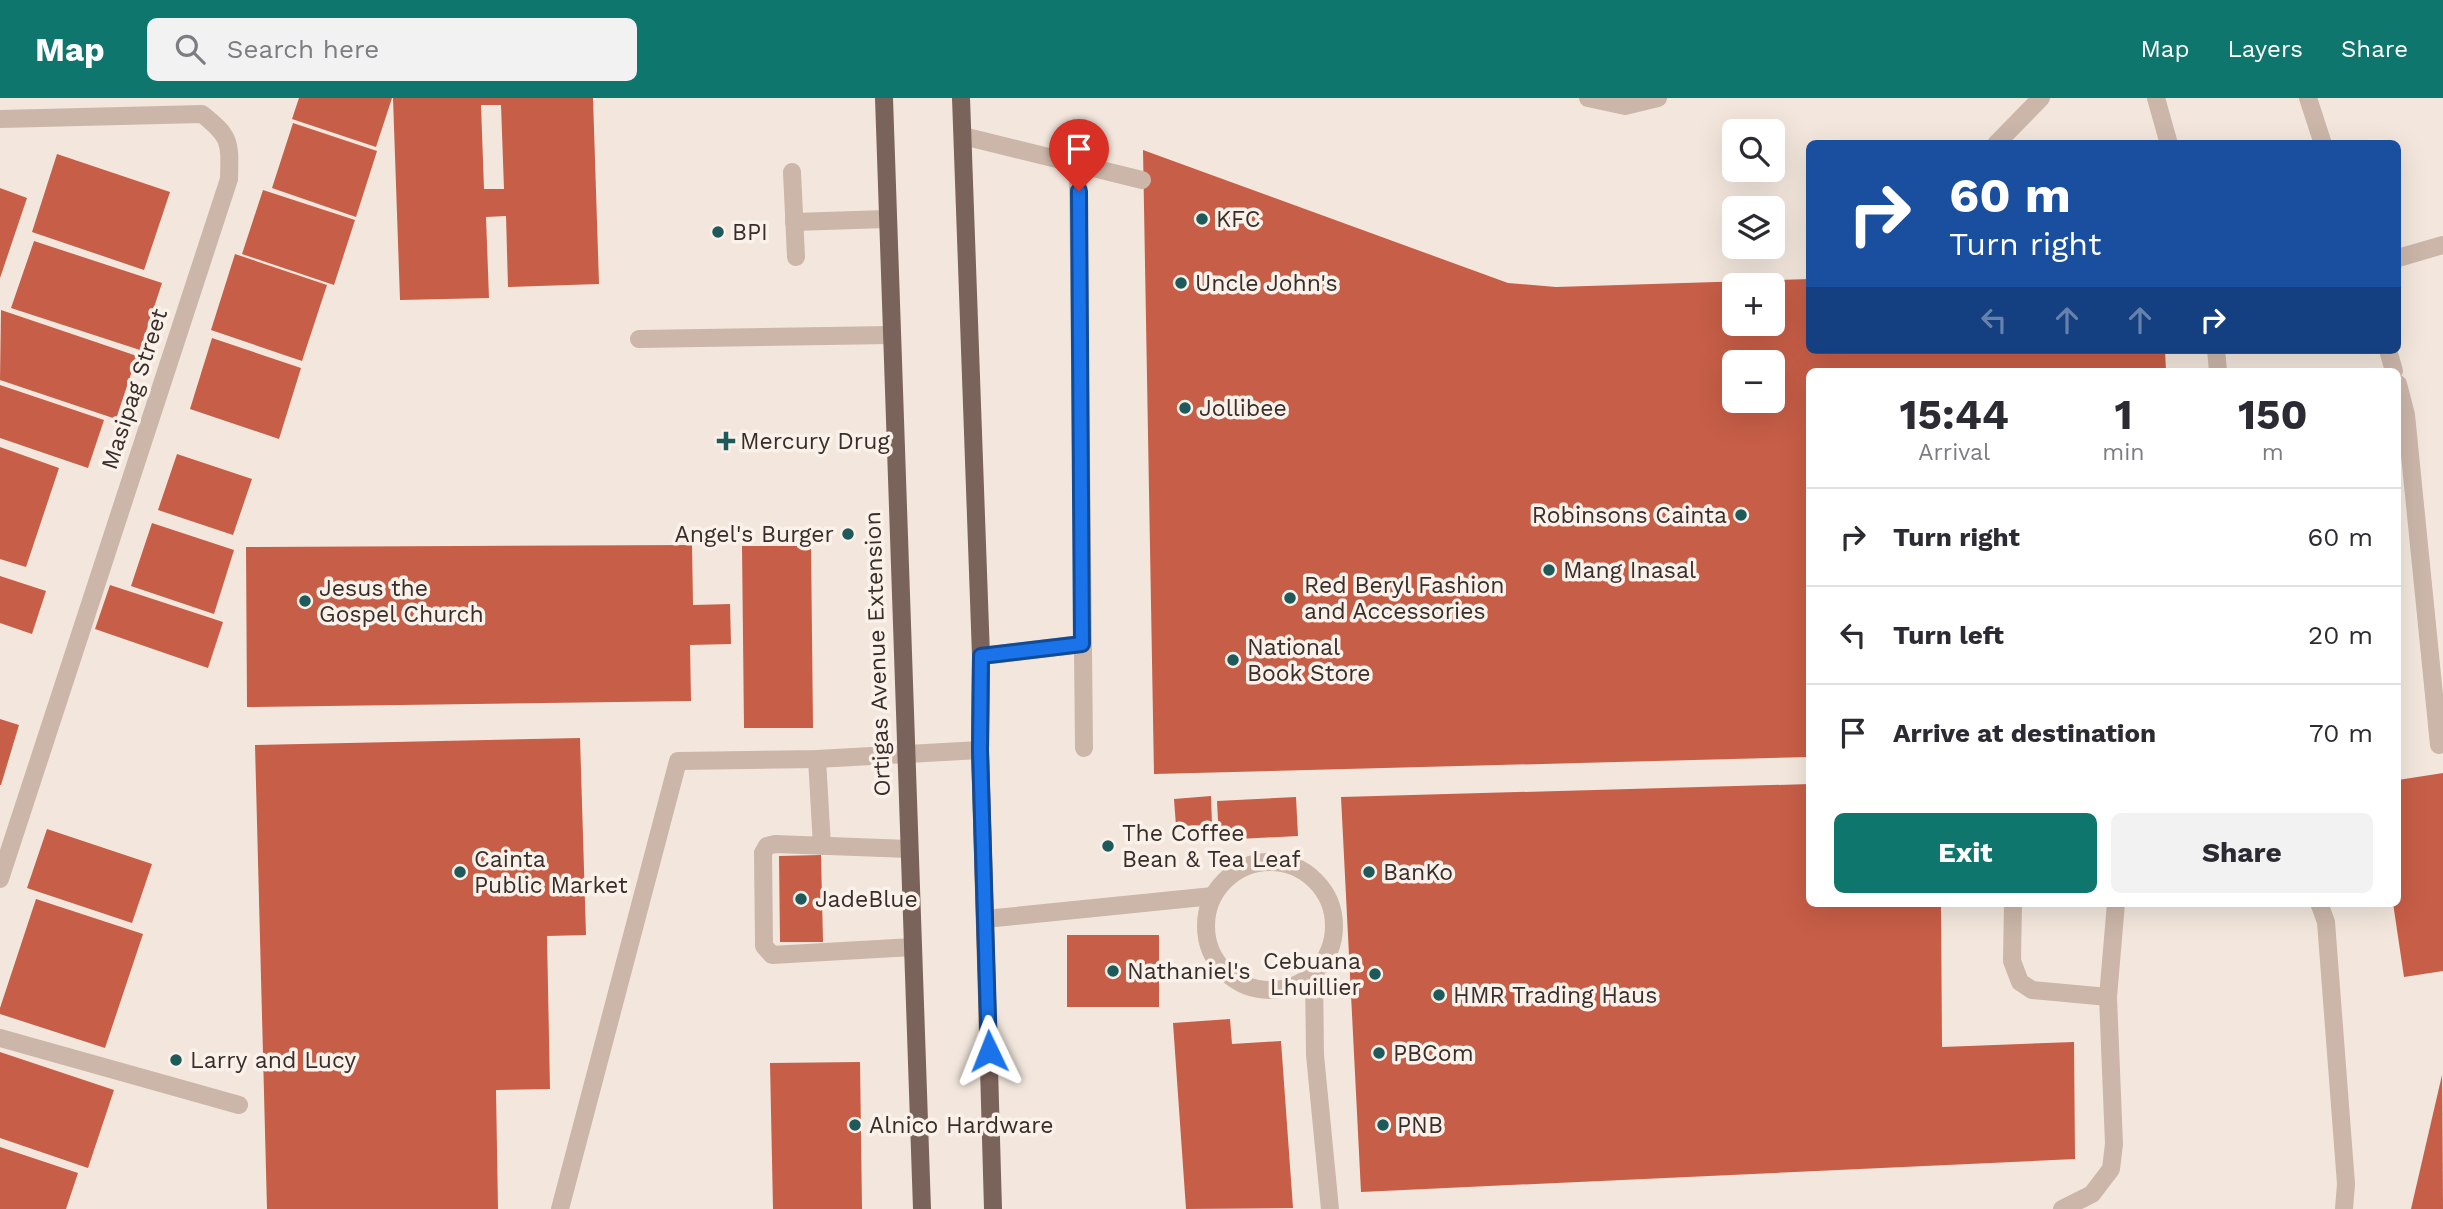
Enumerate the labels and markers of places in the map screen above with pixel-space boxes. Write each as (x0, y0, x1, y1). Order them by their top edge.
pin (1049, 119, 1109, 191)
place label: KFC (1216, 206, 1261, 233)
marker: KFC (1194, 211, 1210, 227)
place label: BPI (732, 219, 768, 246)
marker: BPI (710, 224, 726, 240)
place label: Uncle John's (1195, 270, 1338, 297)
marker: Uncle John's (1173, 275, 1189, 291)
place label: Jollibee (1199, 395, 1287, 422)
marker: Jollibee (1177, 400, 1193, 416)
place label: Mercury Drug (740, 428, 890, 455)
marker: Mercury Drug (718, 433, 734, 449)
place label: Robinsons Cainta (1532, 502, 1727, 529)
marker: Robinsons Cainta (1733, 507, 1749, 523)
place label: Angel's Burger (675, 521, 834, 548)
marker: Angel's Burger (840, 526, 856, 542)
place label: Mang Inasal (1563, 557, 1696, 584)
marker: Mang Inasal (1541, 562, 1557, 578)
place label: Red Beryl Fashion and Accessories (1304, 572, 1504, 625)
place label: Jesus the Gospel Church (319, 575, 484, 628)
marker: Red Beryl Fashion and Accessories (1282, 590, 1298, 606)
marker: Jesus the Gospel Church (297, 593, 313, 609)
place label: National Book Store (1247, 634, 1370, 687)
marker: National Book Store (1225, 652, 1241, 668)
place label: The Coffee Bean & Tea Leaf (1122, 820, 1301, 873)
marker: The Coffee Bean & Tea Leaf (1100, 838, 1116, 854)
place label: Cainta Public Market (474, 846, 628, 899)
place label: BanKo (1383, 859, 1453, 886)
marker: Cainta Public Market (452, 864, 468, 880)
marker: BanKo (1361, 864, 1377, 880)
place label: JadeBlue (815, 886, 918, 913)
marker: JadeBlue (793, 891, 809, 907)
place label: Cebuana Lhuillier (1263, 948, 1361, 1001)
place label: Nathaniel's (1127, 958, 1251, 985)
marker: Nathaniel's (1105, 963, 1121, 979)
marker: Cebuana Lhuillier (1367, 966, 1383, 982)
place label: HMR Trading Haus (1453, 982, 1657, 1009)
marker: HMR Trading Haus (1431, 987, 1447, 1003)
place label: PBCom (1393, 1040, 1474, 1067)
marker: PBCom (1371, 1045, 1387, 1061)
place label: Larry and Lucy (190, 1047, 356, 1074)
marker: Larry and Lucy (168, 1052, 184, 1068)
place label: Alnico Hardware (869, 1112, 1054, 1139)
place label: PNB (1397, 1112, 1443, 1139)
marker: Alnico Hardware (847, 1117, 863, 1133)
marker: PNB (1375, 1117, 1391, 1133)

